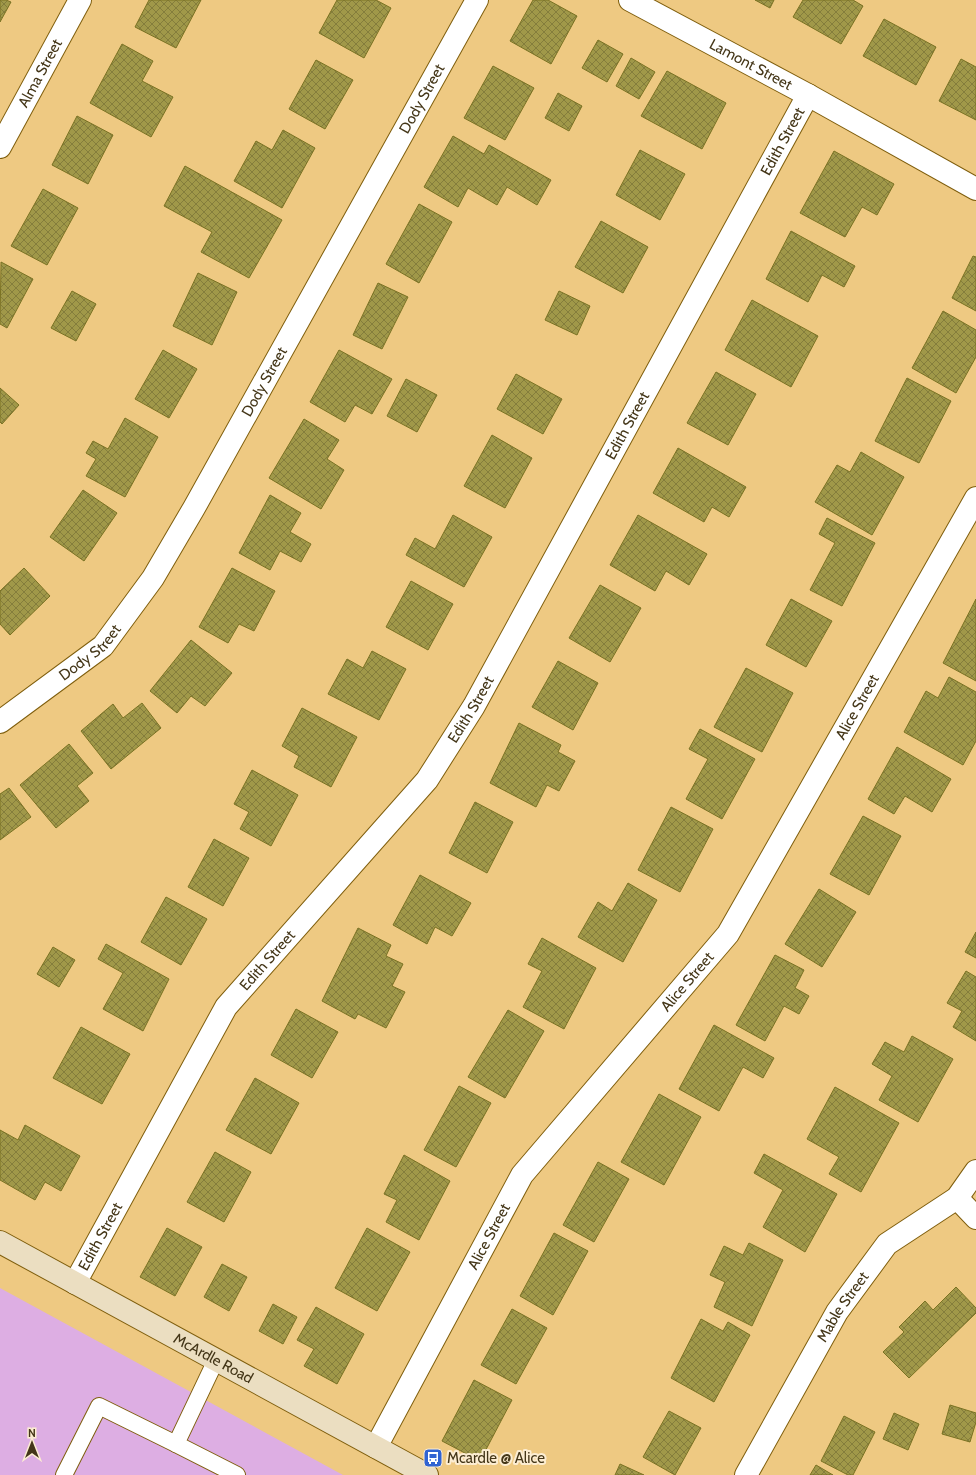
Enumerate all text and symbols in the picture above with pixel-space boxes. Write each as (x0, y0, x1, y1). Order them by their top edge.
street label: Lamont Street (706, 35, 795, 94)
street label: Alma Street (14, 36, 66, 110)
street label: Dody Street (395, 61, 449, 137)
street label: Edith Street (757, 104, 809, 178)
street label: Dody Street (238, 344, 291, 420)
street label: Edith Street (601, 389, 653, 463)
street label: Dody Street (55, 621, 125, 684)
street label: Alice Street (831, 671, 883, 743)
street label: Edith Street (444, 673, 498, 746)
street label: Edith Street (236, 926, 299, 994)
street label: Alice Street (657, 948, 718, 1015)
street label: Edith Street (75, 1199, 126, 1274)
street label: Alice Street (464, 1200, 514, 1273)
street label: Mable Street (813, 1268, 873, 1345)
street label: McArdle Road (170, 1329, 256, 1387)
north arrow (12, 1423, 52, 1463)
text: N (28, 1426, 36, 1440)
bus stop icon: Mcardle @ Alice (422, 1447, 444, 1469)
place label: Mcardle @ Alice (447, 1449, 545, 1467)

